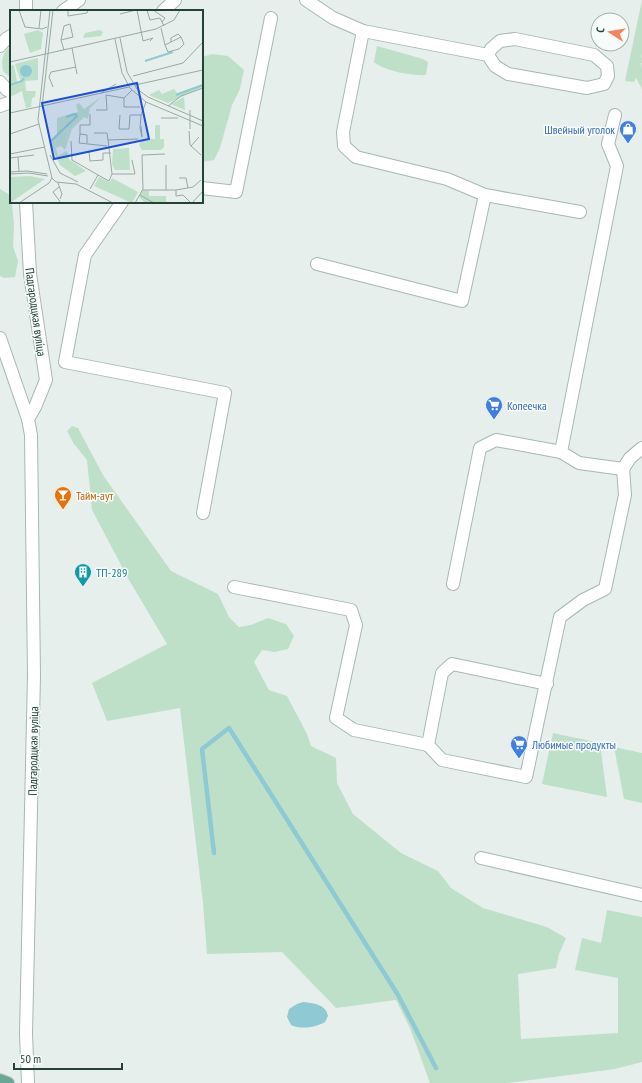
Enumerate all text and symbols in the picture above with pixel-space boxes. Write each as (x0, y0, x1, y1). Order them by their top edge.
inset map (10, 10, 203, 203)
north arrow (590, 12, 630, 52)
text: С (593, 26, 608, 34)
shop icon: Швейный уголок (618, 119, 638, 144)
place label: Швейный уголок (544, 122, 615, 137)
street label: Падгародцкая вуліца (22, 267, 50, 357)
supermarket icon: Копеечка (484, 395, 504, 420)
place label: Копеечка (507, 398, 547, 413)
bar icon: Тайм-аут (53, 485, 73, 510)
place label: Тайм-аут (76, 488, 113, 503)
building icon: ТП-289 (73, 562, 93, 587)
place label: ТП-289 (96, 565, 127, 580)
street label: Падгародцкая вуліца (25, 706, 41, 796)
supermarket icon: Любимые продукты (509, 734, 529, 759)
place label: Любимые продукты (531, 737, 616, 752)
scale bar (14, 1045, 122, 1071)
text: 50 m (20, 1051, 41, 1066)

